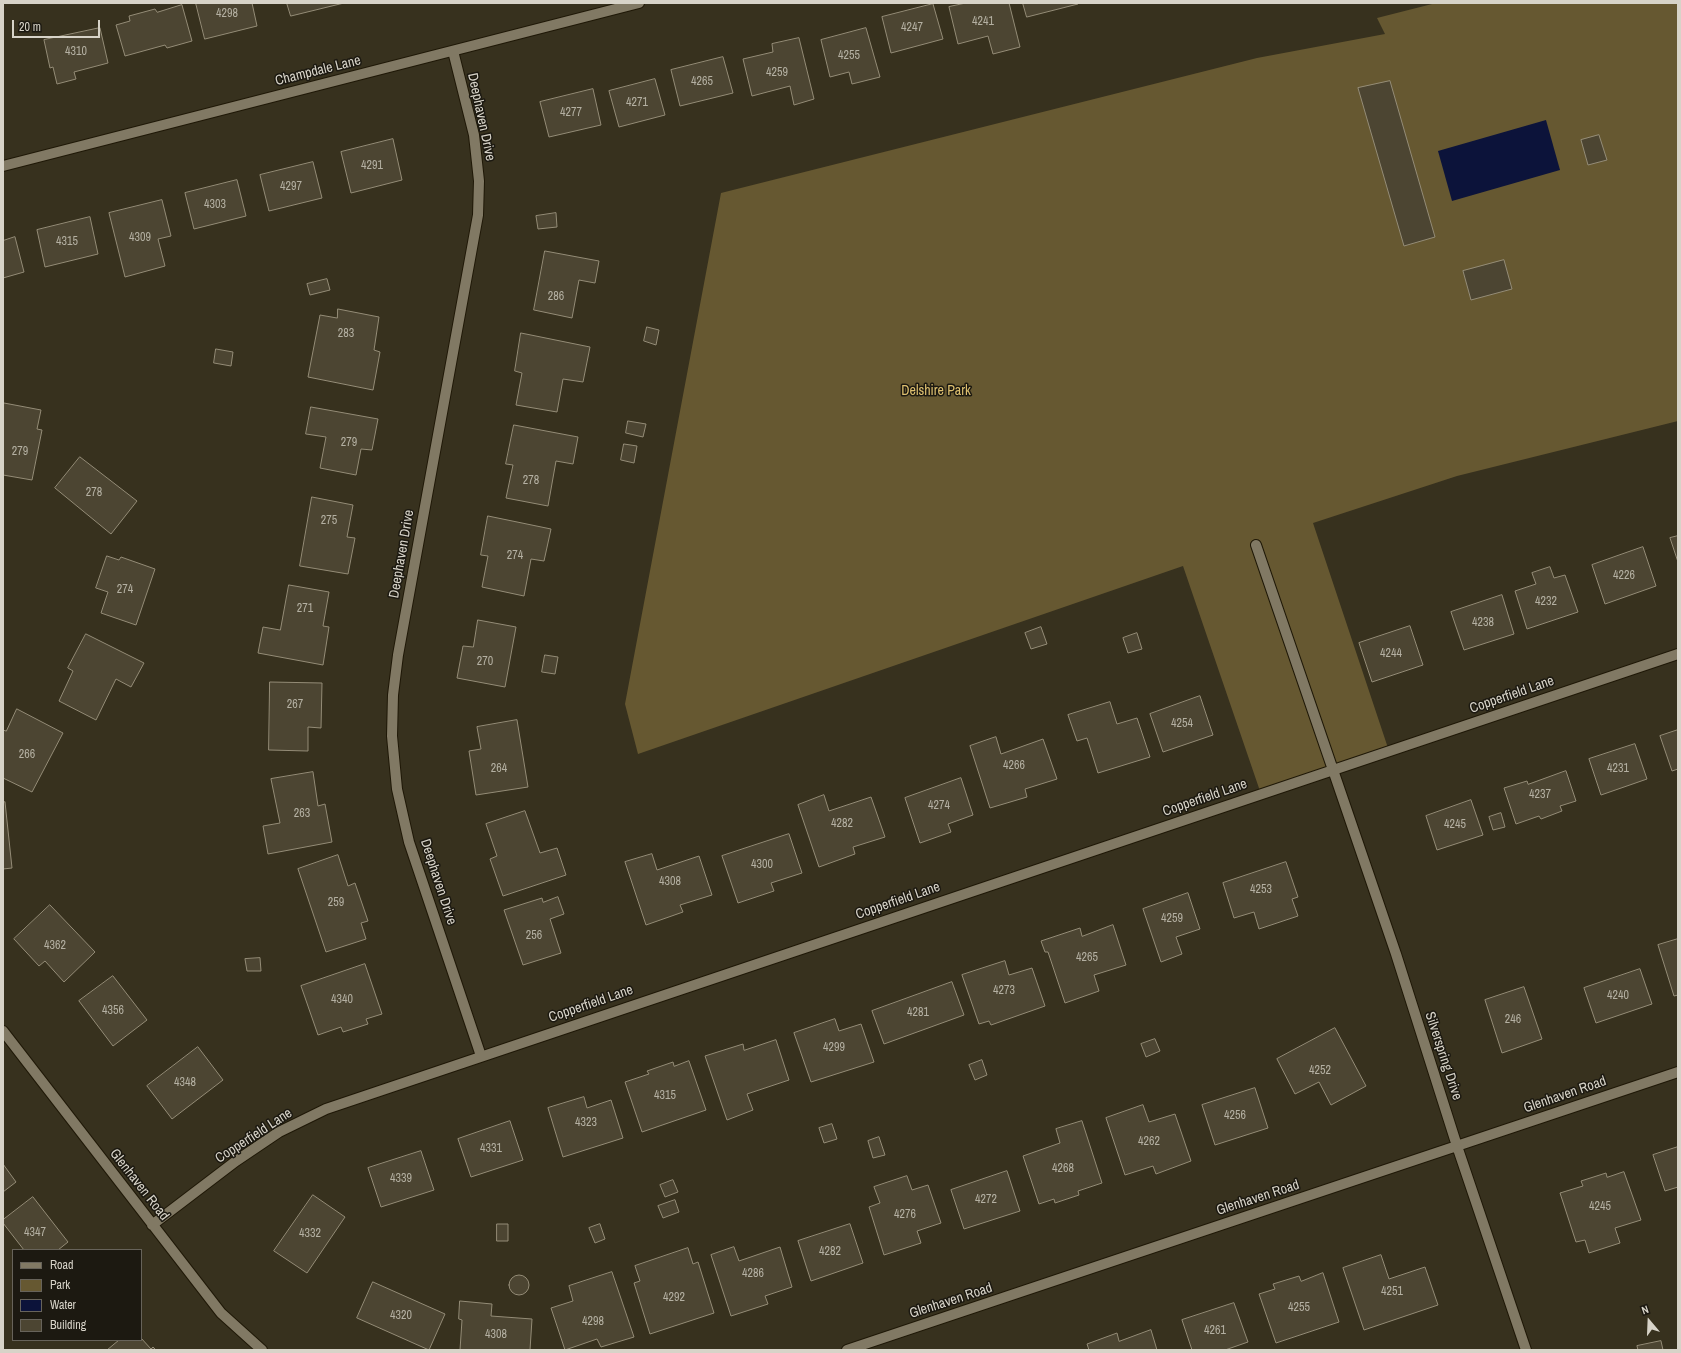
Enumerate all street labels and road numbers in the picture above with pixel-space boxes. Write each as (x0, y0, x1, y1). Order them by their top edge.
street label: Champdale Lane (274, 52, 362, 90)
street label: Deephaven Drive (463, 72, 499, 162)
street label: Deephaven Drive (386, 509, 418, 599)
street label: Copperfield Lane (1468, 673, 1556, 717)
street label: Copperfield Lane (1161, 776, 1249, 820)
street label: Deephaven Drive (416, 837, 460, 927)
street label: Copperfield Lane (854, 879, 942, 923)
street label: Copperfield Lane (547, 982, 635, 1026)
street label: Silverspring Drive (1421, 1010, 1465, 1102)
street label: Glenhaven Road (1522, 1073, 1608, 1117)
street label: Copperfield Lane (212, 1105, 296, 1167)
street label: Glenhaven Road (106, 1146, 172, 1224)
street label: Glenhaven Road (1214, 1177, 1302, 1219)
street label: Glenhaven Road (907, 1280, 995, 1322)

